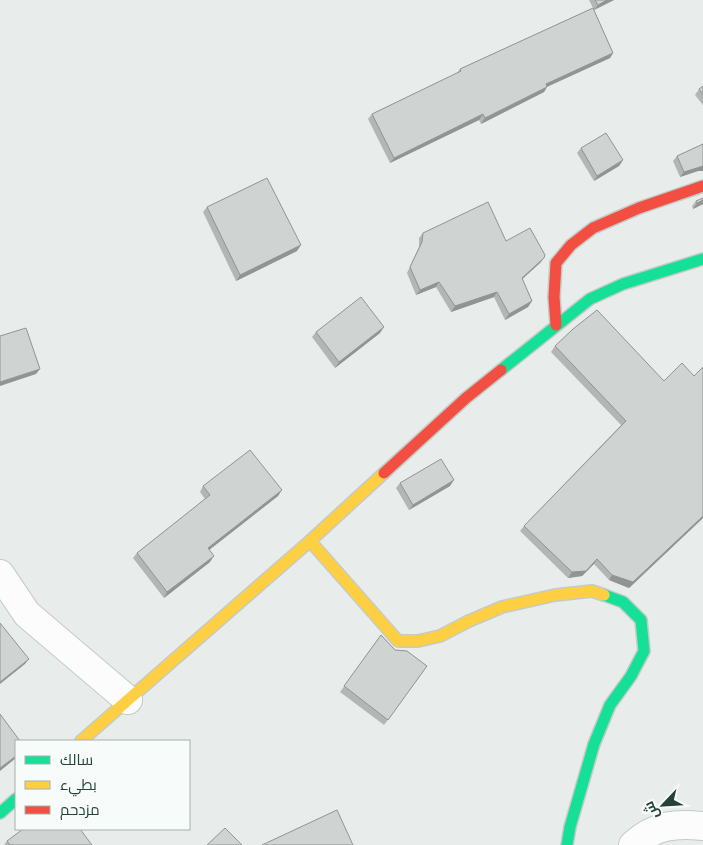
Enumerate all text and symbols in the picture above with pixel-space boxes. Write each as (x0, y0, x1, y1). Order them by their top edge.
legend (15, 740, 190, 830)
text: سالك (60, 750, 93, 769)
text: بطيء (60, 775, 97, 797)
north arrow (638, 780, 688, 830)
text: ش (639, 799, 663, 822)
text: مزدحم (60, 800, 100, 820)

